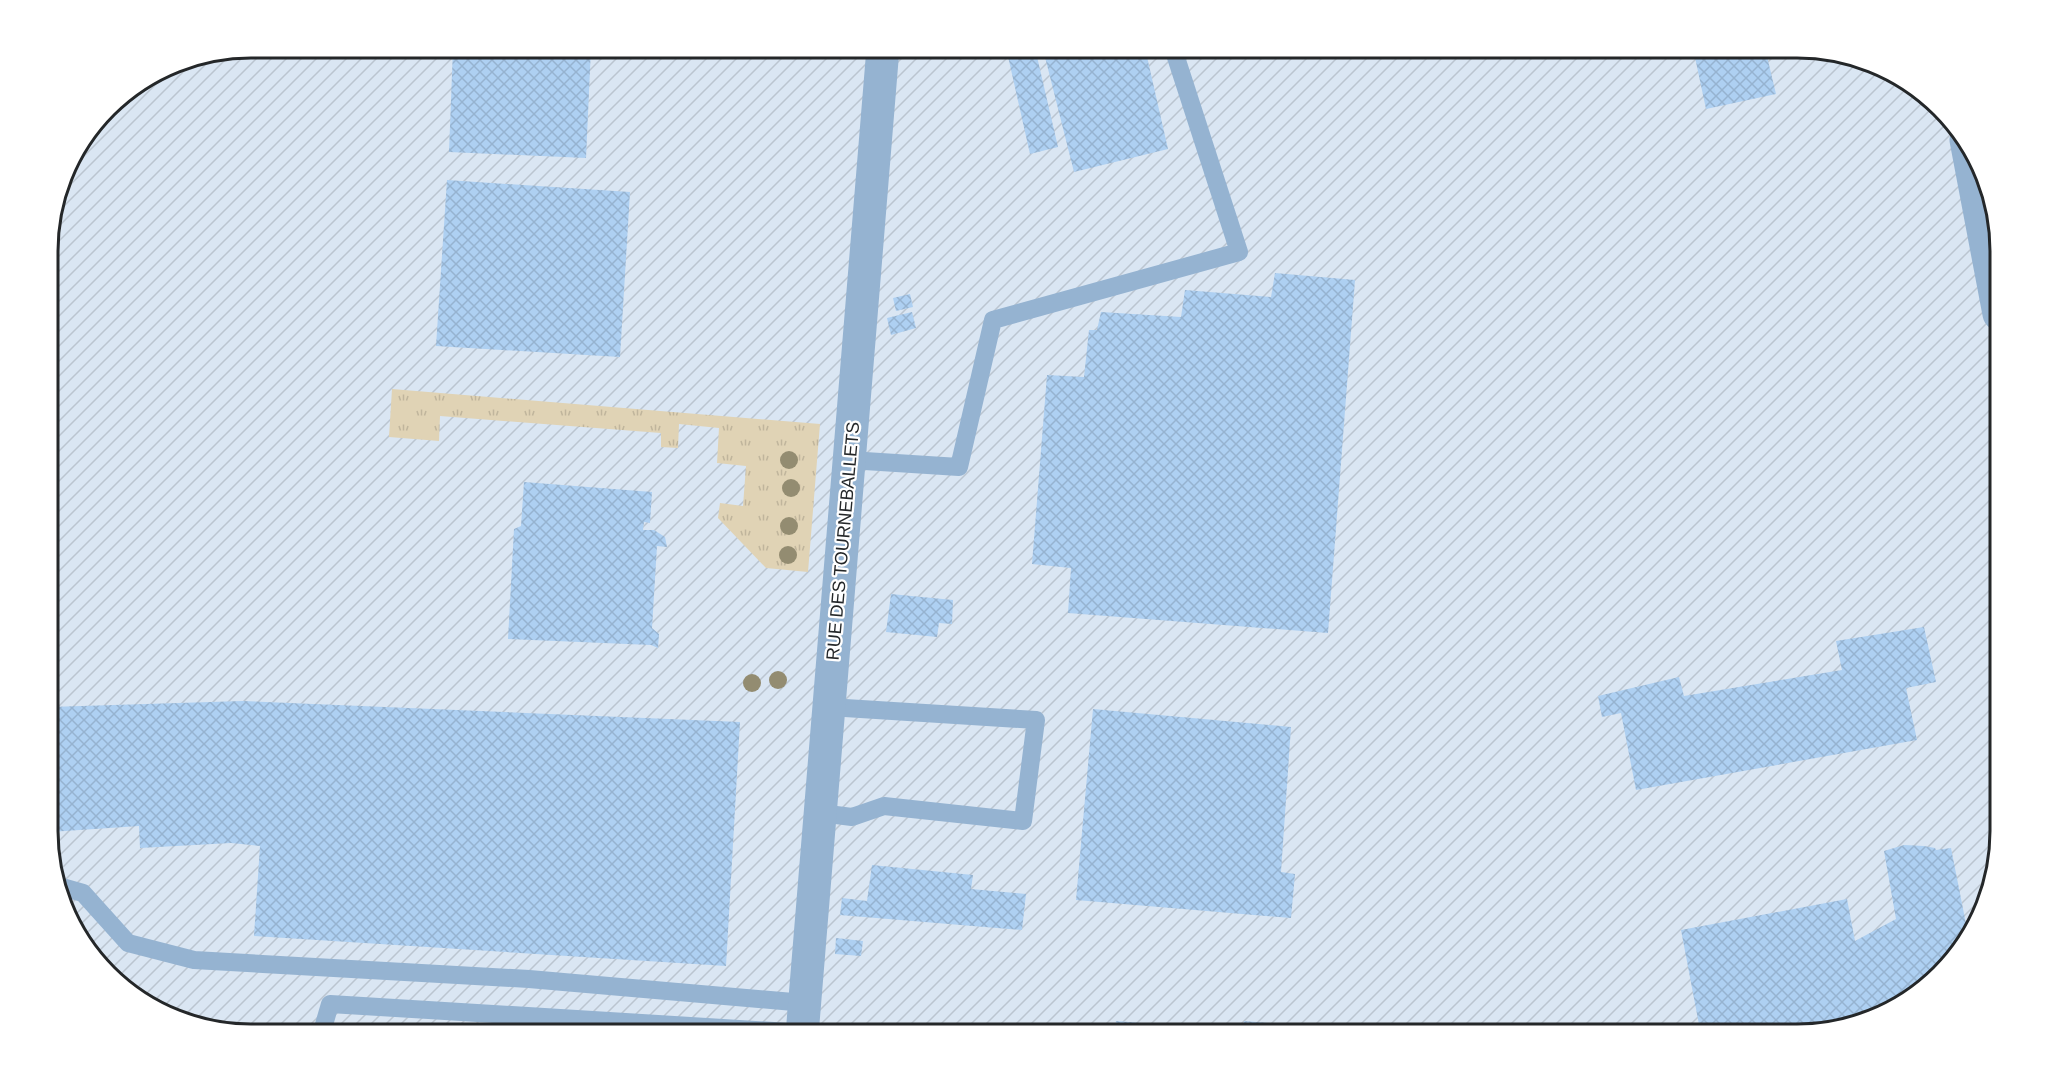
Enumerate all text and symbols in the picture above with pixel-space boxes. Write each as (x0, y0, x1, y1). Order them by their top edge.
street label: RUE DES TOURNEBALLETS (823, 421, 863, 661)

